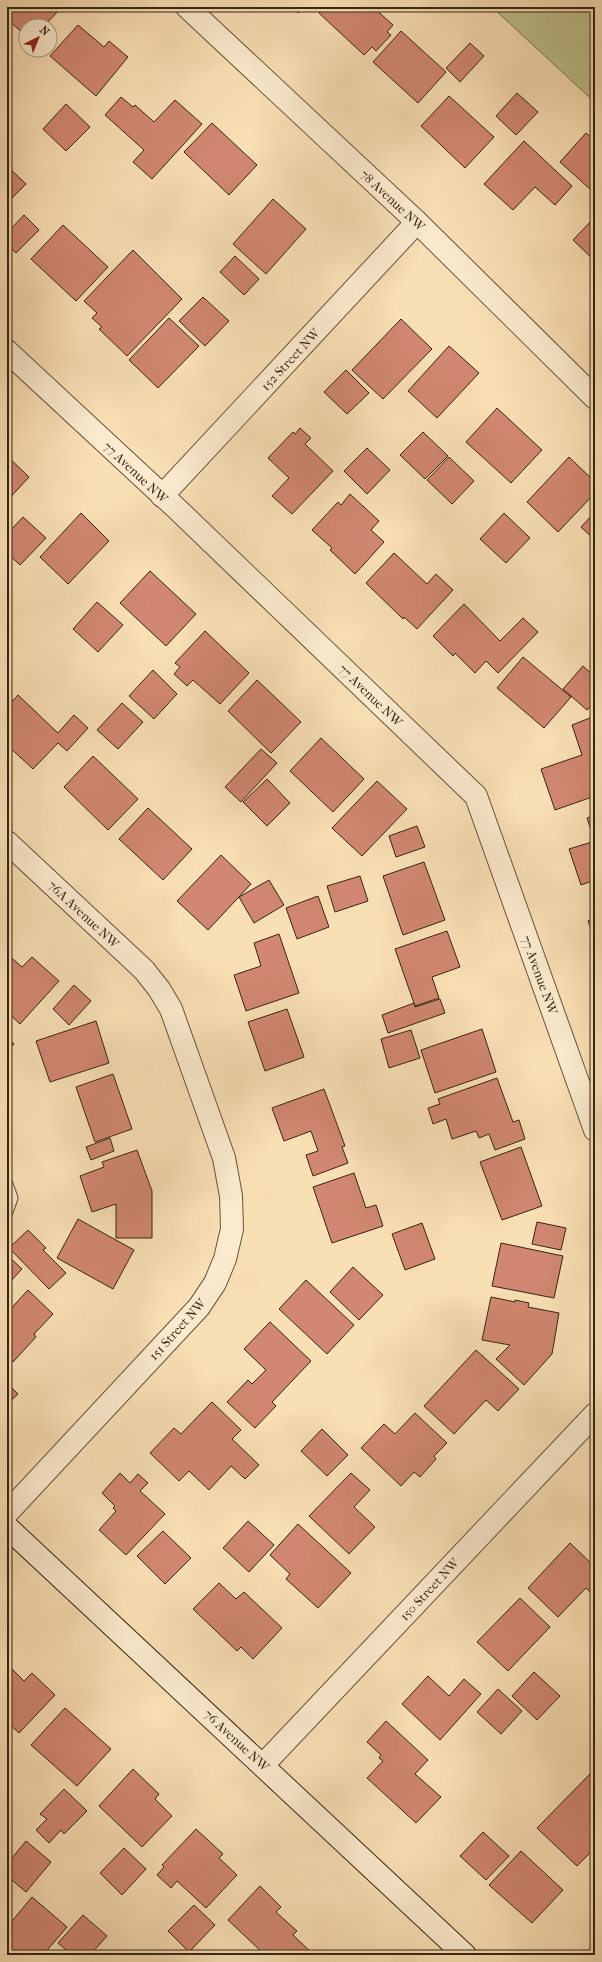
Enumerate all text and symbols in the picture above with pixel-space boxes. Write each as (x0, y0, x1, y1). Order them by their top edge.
north arrow (18, 18, 58, 58)
text: N (37, 23, 52, 39)
street label: 78 Avenue NW (357, 167, 429, 235)
street label: 152 Street NW (258, 324, 324, 393)
street label: 77 Avenue NW (100, 439, 172, 507)
street label: 77 Avenue NW (336, 661, 406, 730)
street label: 76A Avenue NW (45, 878, 123, 952)
street label: 77 Avenue NW (518, 934, 561, 1018)
street label: 151 Street NW (146, 1295, 210, 1363)
street label: 150 Street NW (397, 1554, 463, 1624)
street label: 76 Avenue NW (201, 1706, 273, 1775)

